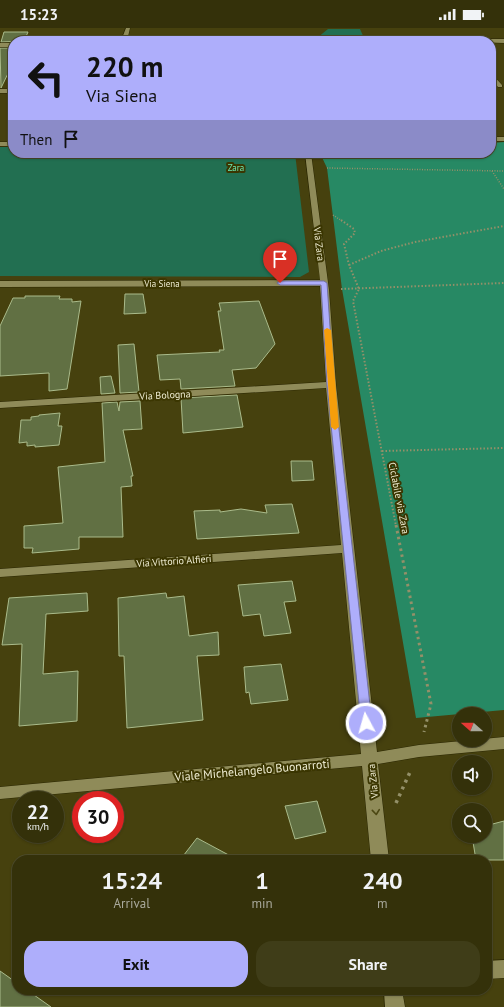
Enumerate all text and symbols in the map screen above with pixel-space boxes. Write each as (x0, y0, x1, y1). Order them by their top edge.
text: 15:23 (20, 5, 58, 24)
text: 220 m (86, 48, 163, 85)
icon: left (20, 52, 72, 104)
text: Via Siena (86, 84, 157, 107)
icon: arrive (60, 128, 82, 150)
text: Then (20, 130, 52, 149)
park label: Zara (228, 162, 244, 173)
street label: Via Zara (310, 225, 328, 262)
pin (263, 242, 297, 283)
icon: arrive (269, 248, 291, 270)
street label: Via Siena (143, 278, 180, 289)
street label: Via Bologna (138, 387, 191, 403)
street label: Ciclabile via Zara (386, 461, 412, 535)
street label: Via Vittorio Alfieri (135, 552, 212, 570)
position arrow (345, 702, 387, 744)
north arrow (452, 707, 492, 747)
map controls (452, 707, 492, 843)
button: sound (452, 755, 492, 795)
street label: Viale Michelangelo Buonarroti (173, 756, 330, 784)
street label: Via Zara (365, 763, 381, 800)
speed limit sign: 30 (72, 791, 124, 843)
text: 22 (27, 799, 49, 825)
button: search (452, 803, 492, 843)
one-way arrow (371, 809, 380, 815)
text: km/h (27, 820, 49, 833)
text: 15:24 (101, 865, 162, 896)
text: 1 (255, 865, 269, 896)
text: 240 (362, 865, 403, 896)
text: Arrival (114, 895, 150, 912)
text: min (251, 895, 273, 912)
text: m (377, 895, 388, 912)
button: Exit (24, 941, 248, 987)
button: Share (256, 941, 480, 987)

